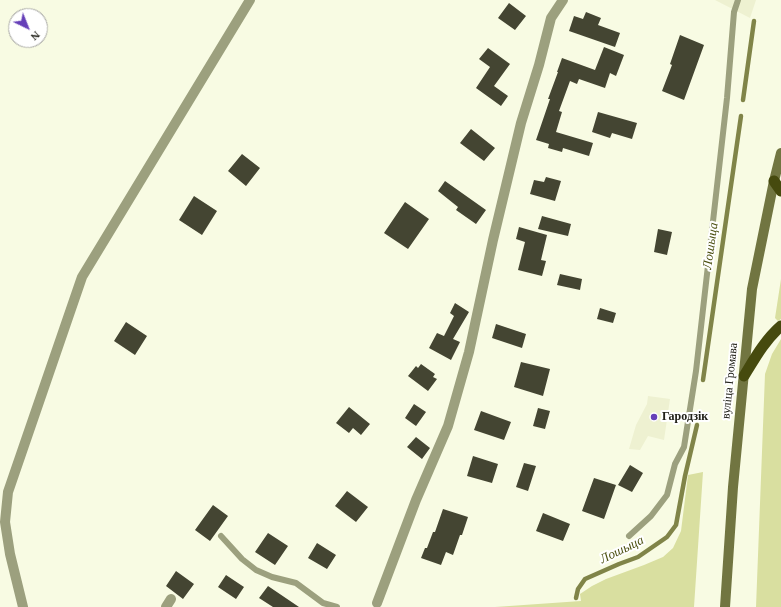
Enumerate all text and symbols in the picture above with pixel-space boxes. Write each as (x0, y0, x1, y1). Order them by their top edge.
north arrow (8, 8, 48, 48)
text: N (29, 29, 43, 43)
water label: Лошыца (700, 222, 722, 270)
street label: вуліца Громава (719, 342, 741, 420)
place label: Гародзік (662, 410, 708, 424)
marker: Гародзік (649, 412, 659, 422)
water label: Лошыца (597, 533, 647, 567)

